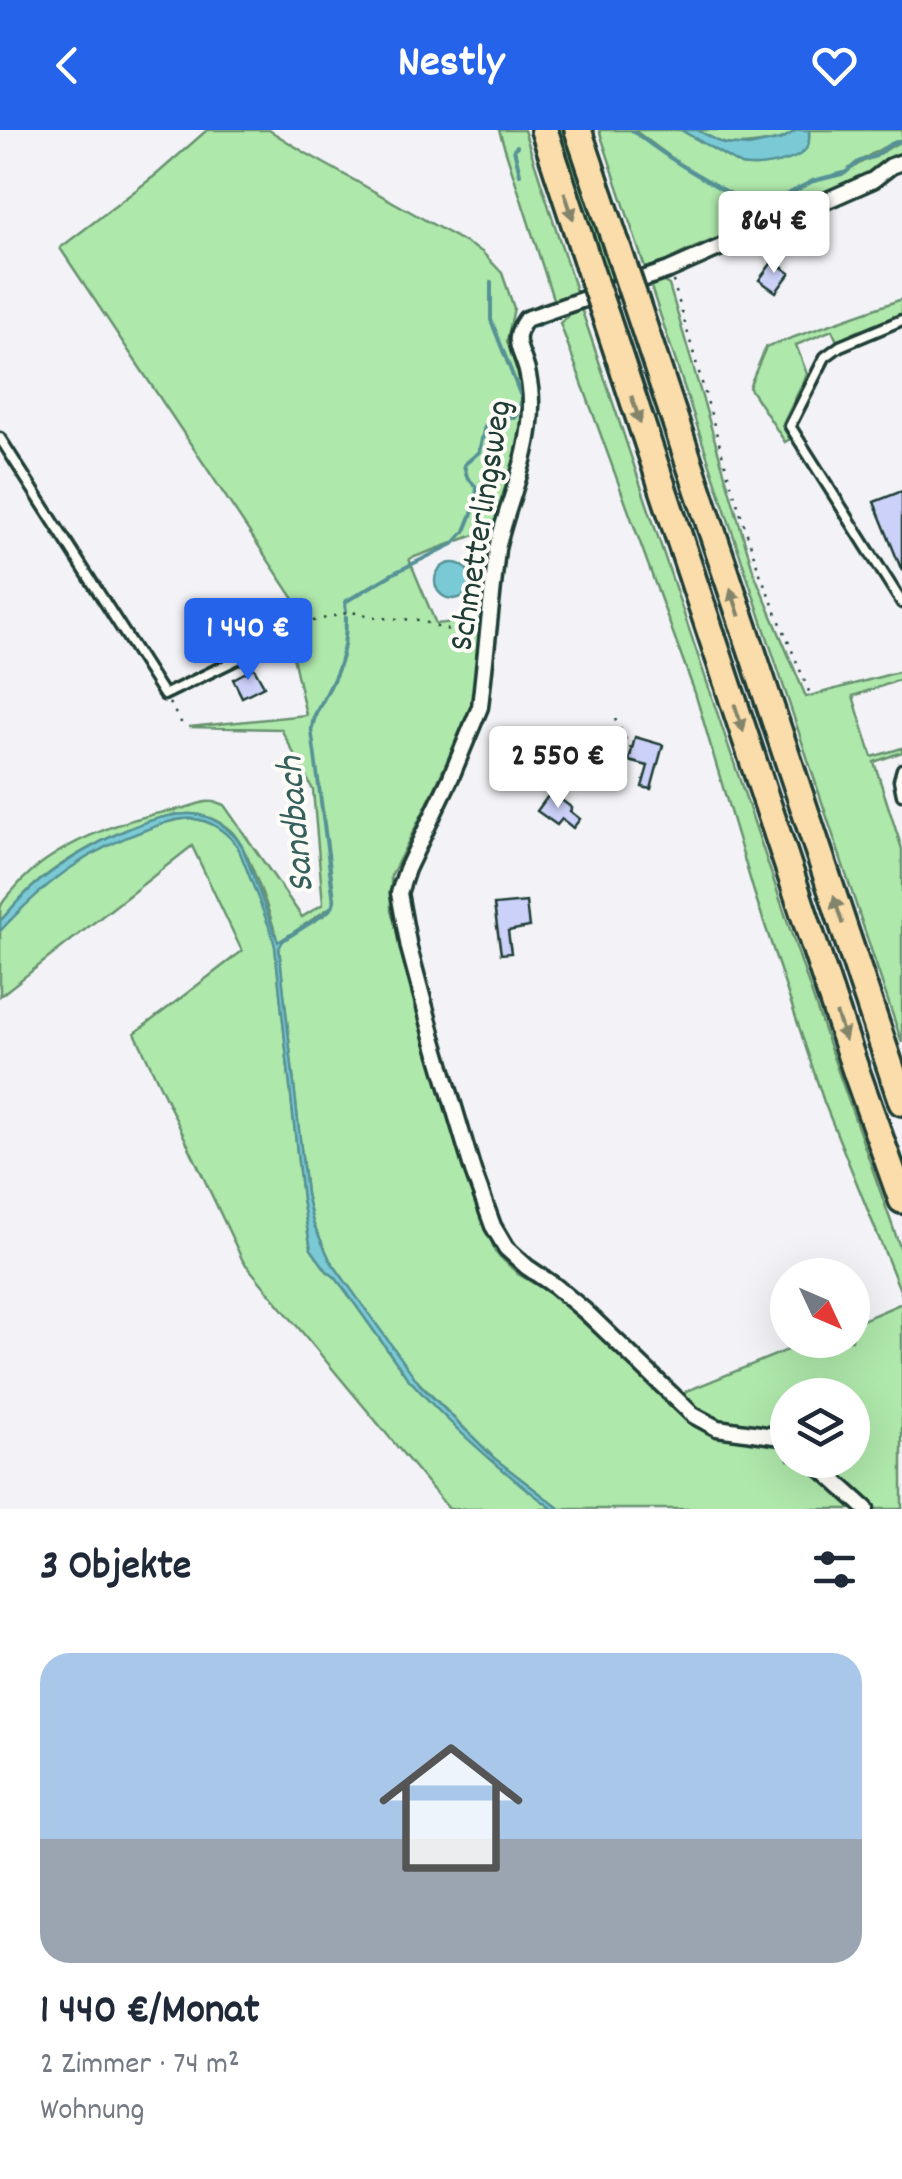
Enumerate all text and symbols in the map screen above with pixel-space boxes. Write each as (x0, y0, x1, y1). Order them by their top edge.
text: Nestly (398, 33, 504, 97)
icon: back (40, 38, 95, 93)
icon: heart (807, 38, 862, 93)
one-way arrow (563, 191, 578, 221)
pin: 864 € (704, 191, 844, 276)
text: 864 € (741, 200, 807, 246)
one-way arrow (630, 395, 645, 425)
street label: Schmetterlingsweg (438, 397, 527, 655)
one-way arrow (727, 586, 742, 616)
pin: 1 440 € (156, 598, 340, 683)
text: 1 440 € (206, 607, 290, 653)
one-way arrow (732, 704, 747, 734)
pin: 2 550 € (466, 726, 650, 811)
text: 2 550 € (511, 735, 605, 781)
water label: Sandbach (265, 752, 332, 895)
one-way arrow (829, 895, 844, 925)
one-way arrow (835, 1012, 850, 1042)
north arrow (770, 1258, 870, 1358)
map controls (770, 1258, 870, 1478)
button: layers (770, 1378, 870, 1478)
text: 3 Objekte (40, 1539, 191, 1599)
icon: filters (807, 1542, 862, 1597)
icon: home (361, 1718, 541, 1898)
text: 1 440 €/Monat (40, 1983, 260, 2043)
text: 2 Zimmer · 74 m² (40, 2043, 240, 2089)
text: Wohnung (40, 2089, 145, 2135)

